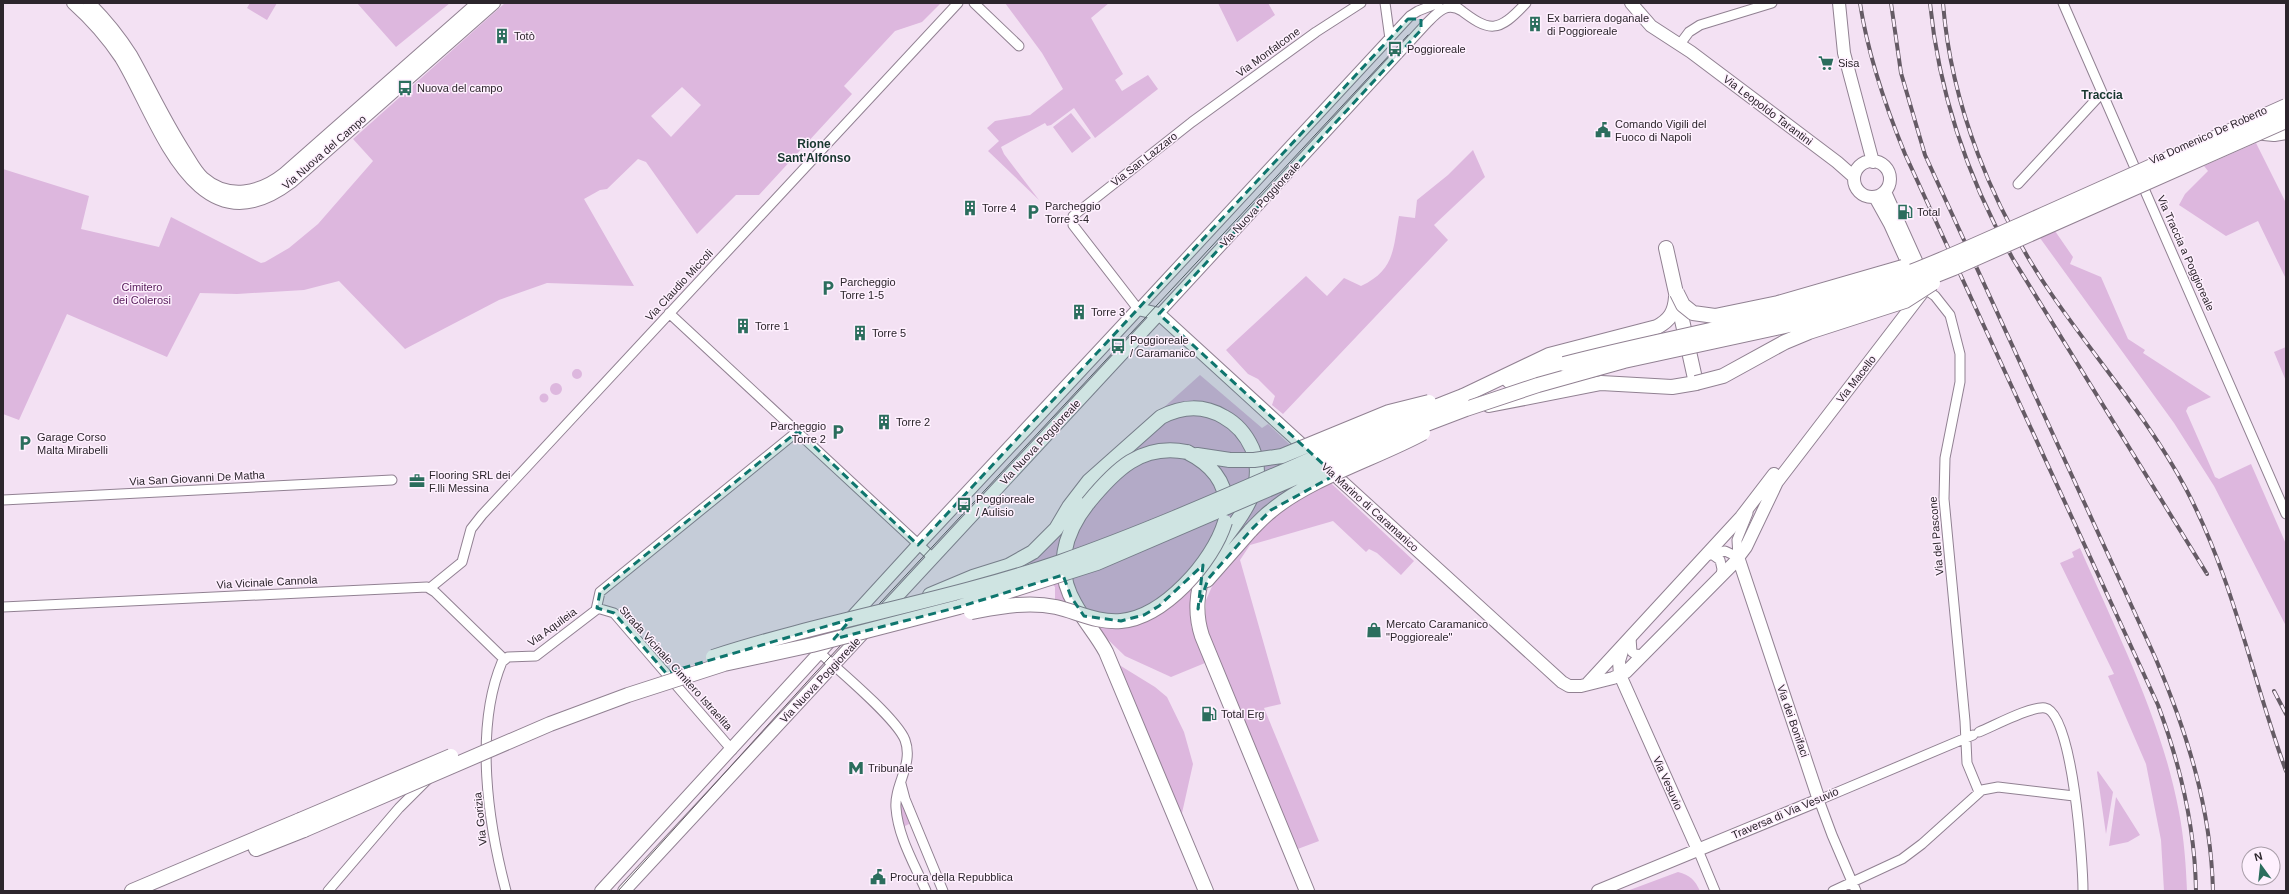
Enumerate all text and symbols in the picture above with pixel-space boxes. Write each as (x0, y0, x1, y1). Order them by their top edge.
place label: Ex barriera doganale di Poggioreale (1547, 12, 1649, 37)
building icon: Ex barriera doganale di Poggioreale (1526, 15, 1544, 33)
street label: Via Monfalcone (1234, 25, 1302, 79)
building icon: Totò (493, 27, 511, 45)
place label: Totò (514, 30, 535, 42)
bus stop icon: Poggioreale (1386, 40, 1404, 58)
place label: Poggioreale (1407, 43, 1466, 55)
supermarket icon: Sisa (1817, 54, 1835, 72)
place label: Sisa (1838, 57, 1860, 69)
street label: Via Leopoldo Tarantini (1721, 73, 1815, 147)
bus stop icon: Nuova del campo (396, 79, 414, 97)
place label: Nuova del campo (417, 82, 503, 94)
district label: Traccia (2081, 88, 2123, 102)
street label: Via Domenico De Roberto (2147, 104, 2269, 166)
street label: Via Nuova del Campo (280, 112, 368, 192)
place label: Comando Vigili del Fuoco di Napoli (1615, 118, 1707, 143)
public building icon: Comando Vigili del Fuoco di Napoli (1594, 121, 1612, 139)
street label: Via San Lazzaro (1109, 129, 1179, 189)
district label: Rione Sant'Alfonso (777, 137, 851, 165)
street label: Via Nuova Poggioreale (1217, 159, 1303, 249)
street label: Via Traccia a Poggioreale (2155, 193, 2217, 313)
building icon: Torre 4 (961, 199, 979, 217)
place label: Parcheggio Torre 3-4 (1045, 200, 1101, 225)
place label: Torre 4 (982, 202, 1016, 214)
parking icon: Parcheggio Torre 3-4 (1024, 203, 1042, 221)
fuel station icon: Total (1896, 203, 1914, 221)
place label: Total (1917, 206, 1940, 218)
street label: Via Claudio Miccoli (643, 247, 715, 323)
place label: Parcheggio Torre 1-5 (840, 276, 896, 301)
parking icon: Parcheggio Torre 1-5 (819, 279, 837, 297)
park label: Cimitero dei Colerosi (113, 281, 171, 306)
building icon: Torre 3 (1070, 303, 1088, 321)
place label: Torre 3 (1091, 306, 1125, 318)
building icon: Torre 1 (734, 317, 752, 335)
place label: Torre 1 (755, 320, 789, 332)
building icon: Torre 5 (851, 324, 869, 342)
place label: Torre 5 (872, 327, 906, 339)
place label: Poggioreale / Caramanico (1130, 334, 1195, 359)
bus stop icon: Poggioreale / Caramanico (1109, 337, 1127, 355)
street label: Via Macello (1834, 353, 1878, 405)
street label: Via Nuova Poggioreale (997, 397, 1083, 487)
building icon: Torre 2 (875, 413, 893, 431)
place label: Torre 2 (896, 416, 930, 428)
place label: Parcheggio Torre 2 (770, 420, 826, 445)
parking icon: Parcheggio Torre 2 (829, 423, 847, 441)
place label: Garage Corso Malta Mirabelli (37, 431, 108, 456)
parking icon: Garage Corso Malta Mirabelli (16, 434, 34, 452)
street label: Via Marino di Caramanico (1319, 460, 1421, 554)
street label: Via San Giovanni De Matha (129, 468, 266, 488)
place label: Flooring SRL dei F.lli Messina (429, 469, 511, 494)
office icon: Flooring SRL dei F.lli Messina (408, 472, 426, 490)
place label: Poggioreale / Aulisio (976, 493, 1035, 518)
bus stop icon: Poggioreale / Aulisio (955, 496, 973, 514)
street label: Via del Pascone (1927, 496, 1945, 576)
street label: Via Vicinale Cannola (216, 573, 319, 591)
street label: Strada Vicinale Cimitero Istraelita (617, 604, 735, 733)
street label: Via Aquileia (525, 605, 579, 649)
place label: Mercato Caramanico "Poggioreale" (1386, 618, 1488, 643)
shop icon: Mercato Caramanico "Poggioreale" (1365, 621, 1383, 639)
street label: Via Nuova Poggioreale (777, 635, 863, 725)
street label: Via dei Bonifaci (1775, 683, 1811, 759)
fuel station icon: Total Erg (1200, 705, 1218, 723)
place label: Total Erg (1221, 708, 1264, 720)
street label: Via Vesuvio (1651, 754, 1685, 812)
metro station icon: Tribunale (847, 759, 865, 777)
place label: Tribunale (868, 762, 913, 774)
street label: Traversa di Via Vesuvio (1730, 785, 1840, 841)
street label: Via Gorizia (471, 791, 489, 846)
north arrow (2241, 846, 2281, 886)
text: N (2253, 850, 2264, 863)
public building icon: Procura della Repubblica (869, 868, 887, 886)
place label: Procura della Repubblica (890, 871, 1014, 883)

